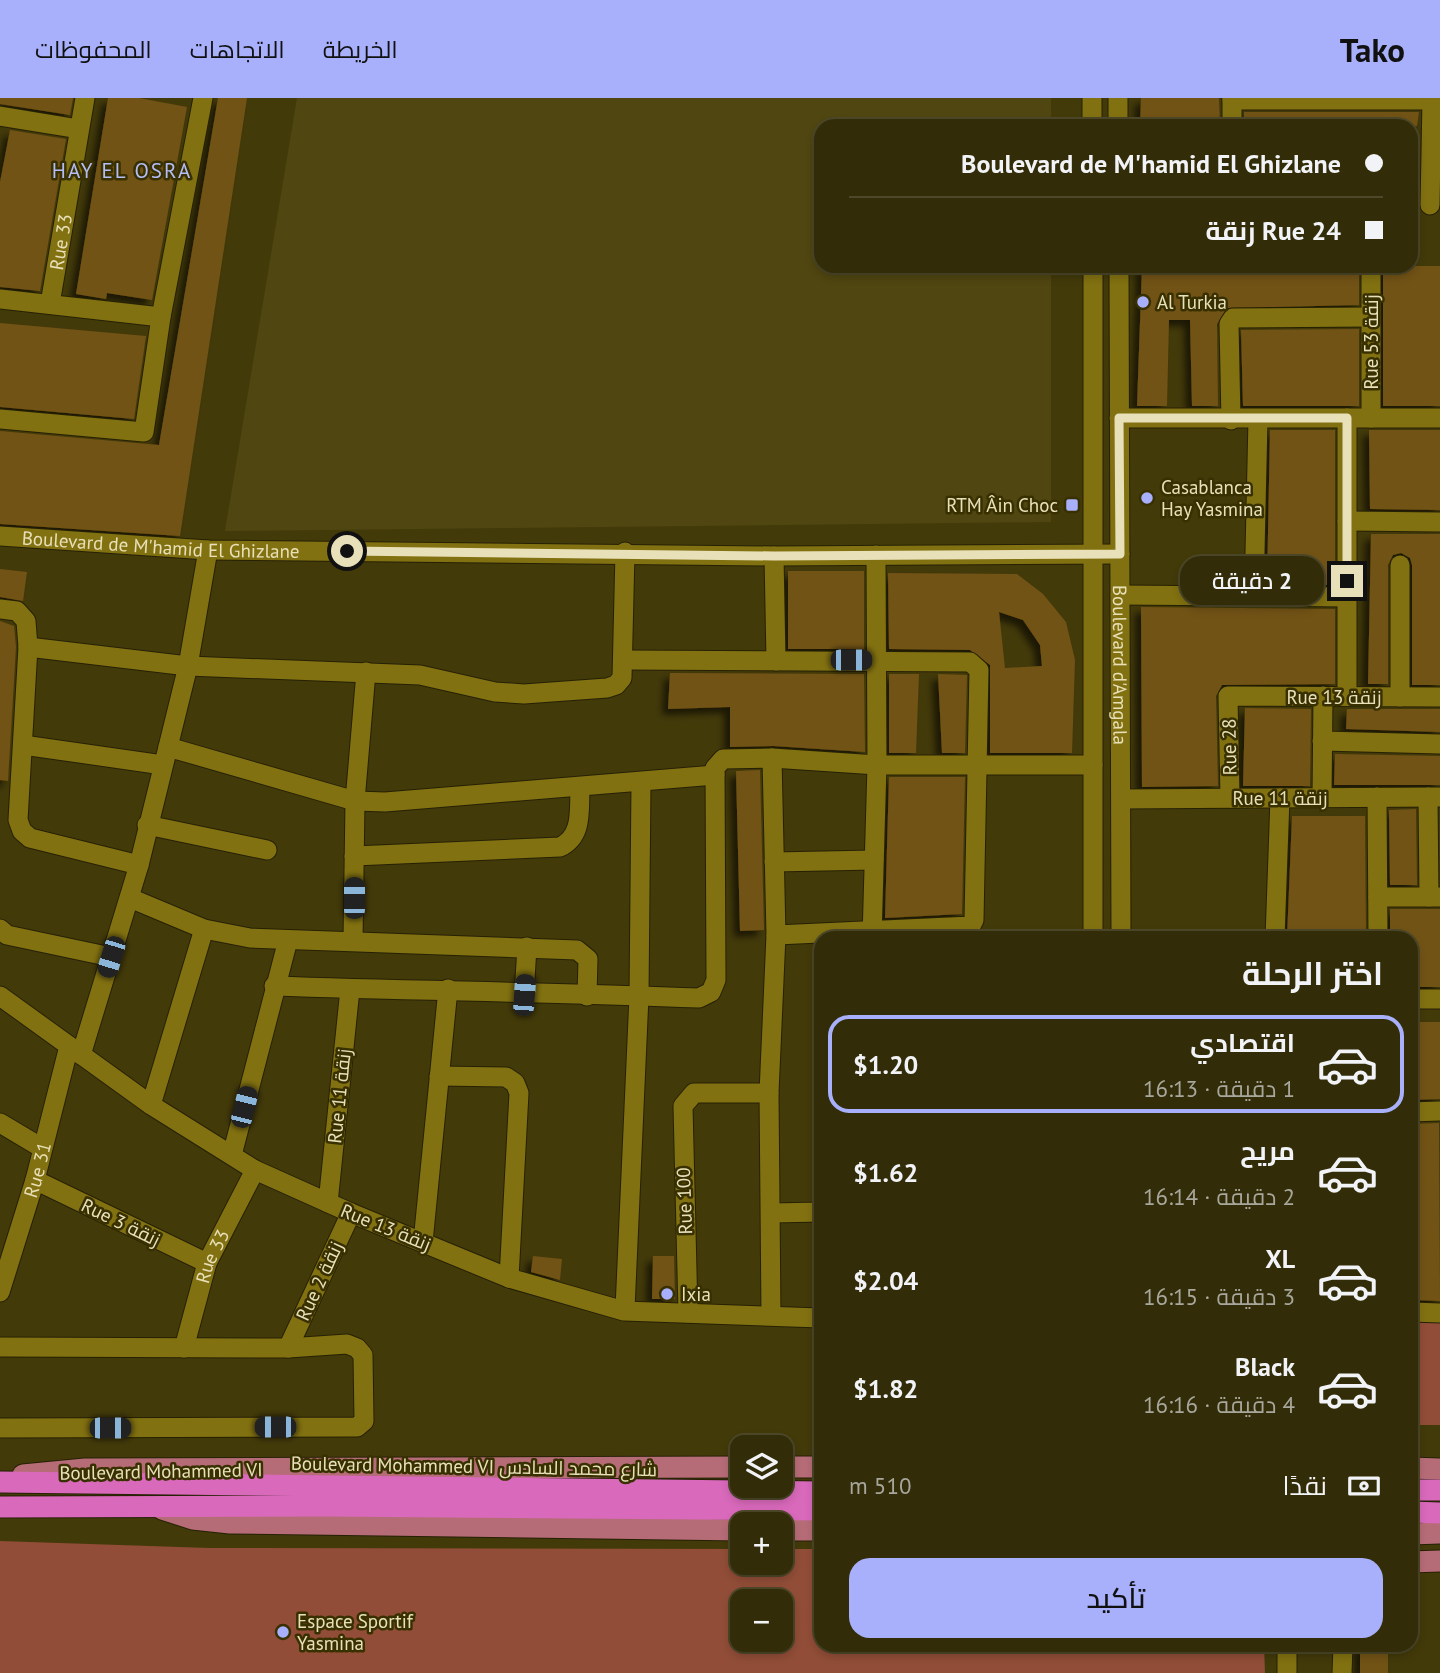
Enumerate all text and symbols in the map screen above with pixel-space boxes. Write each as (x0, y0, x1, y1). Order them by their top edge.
text: Tako (1340, 28, 1405, 71)
text: المحفوظات (35, 34, 152, 65)
text: الاتجاهات (190, 34, 285, 65)
text: الخريطة (323, 34, 398, 65)
text: Boulevard de M'hamid El Ghizlane (961, 147, 1341, 180)
district label: HAY EL OSRA (52, 157, 192, 184)
street label: Rue 33 (44, 212, 77, 272)
text: Rue 24 زنقة (1206, 214, 1341, 247)
place label: Al Turkia (1157, 290, 1227, 314)
marker: Al Turkia (1135, 294, 1151, 310)
street label: Rue 53 زنقة (1359, 294, 1383, 390)
place label: Casablanca Hay Yasmina (1161, 475, 1263, 521)
marker: Casablanca Hay Yasmina (1139, 490, 1155, 506)
place label: RTM Âin Choc (946, 493, 1058, 517)
marker: RTM Âin Choc (1064, 497, 1080, 513)
street label: Boulevard de M'hamid El Ghizlane (21, 526, 300, 563)
route start (331, 535, 363, 567)
callout: 2 دقيقة (1179, 556, 1322, 606)
route end (1331, 565, 1363, 597)
text: 2 دقيقة (1212, 566, 1292, 595)
street label: Boulevard d'Amgala (1108, 585, 1132, 745)
car (831, 650, 873, 671)
street label: Rue 13 زنقة (1286, 685, 1382, 709)
street label: Rue 28 (1217, 718, 1241, 776)
street label: Rue 11 زنقة (1232, 786, 1328, 810)
car (344, 877, 365, 919)
car (95, 934, 128, 980)
text: اختر الرحلة (1242, 952, 1383, 994)
car (513, 973, 536, 1017)
text: اقتصادي (1190, 1026, 1295, 1059)
icon: car (1316, 1033, 1379, 1096)
street label: Rue 11 زنقة (322, 1047, 356, 1145)
text: $1.20 (853, 1048, 918, 1081)
text: 1 دقيقة · 16:13 (1143, 1074, 1295, 1103)
car (229, 1084, 260, 1130)
text: مريح (1240, 1134, 1295, 1167)
street label: Rue 31 (18, 1139, 56, 1201)
icon: car (1316, 1141, 1379, 1204)
text: $1.62 (853, 1156, 918, 1189)
street label: Rue 100 (671, 1167, 697, 1235)
text: 2 دقيقة · 16:14 (1143, 1182, 1295, 1211)
street label: Rue 3 زنقة (78, 1193, 164, 1251)
street label: Rue 13 زنقة (337, 1198, 435, 1256)
street label: Rue 33 (190, 1225, 234, 1286)
street label: Rue 2 زنقة (290, 1238, 348, 1324)
text: XL (1265, 1242, 1295, 1275)
icon: car (1316, 1249, 1379, 1312)
text: $2.04 (853, 1264, 918, 1297)
place label: Ixia (681, 1282, 711, 1306)
text: 3 دقيقة · 16:15 (1143, 1282, 1295, 1311)
marker: Ixia (659, 1286, 675, 1302)
text: Black (1235, 1350, 1295, 1383)
icon: car (1316, 1357, 1379, 1420)
text: $1.82 (853, 1372, 918, 1405)
text: 4 دقيقة · 16:16 (1143, 1390, 1295, 1419)
car (255, 1417, 297, 1438)
car (90, 1418, 132, 1439)
map controls (730, 1435, 793, 1652)
button: layers (730, 1435, 793, 1498)
street label: Boulevard Mohammed VI شارع محمد السادس (291, 1451, 657, 1483)
street label: Boulevard Mohammed VI (59, 1457, 263, 1485)
icon: cash (1345, 1467, 1383, 1505)
text: نقدًا (1283, 1469, 1327, 1502)
text: 510 m (849, 1471, 911, 1500)
button: + (730, 1512, 793, 1575)
button: تأكيد (849, 1558, 1383, 1638)
button: − (730, 1589, 793, 1652)
place label: Espace Sportif Yasmina (297, 1609, 414, 1655)
marker: Espace Sportif Yasmina (275, 1624, 291, 1640)

